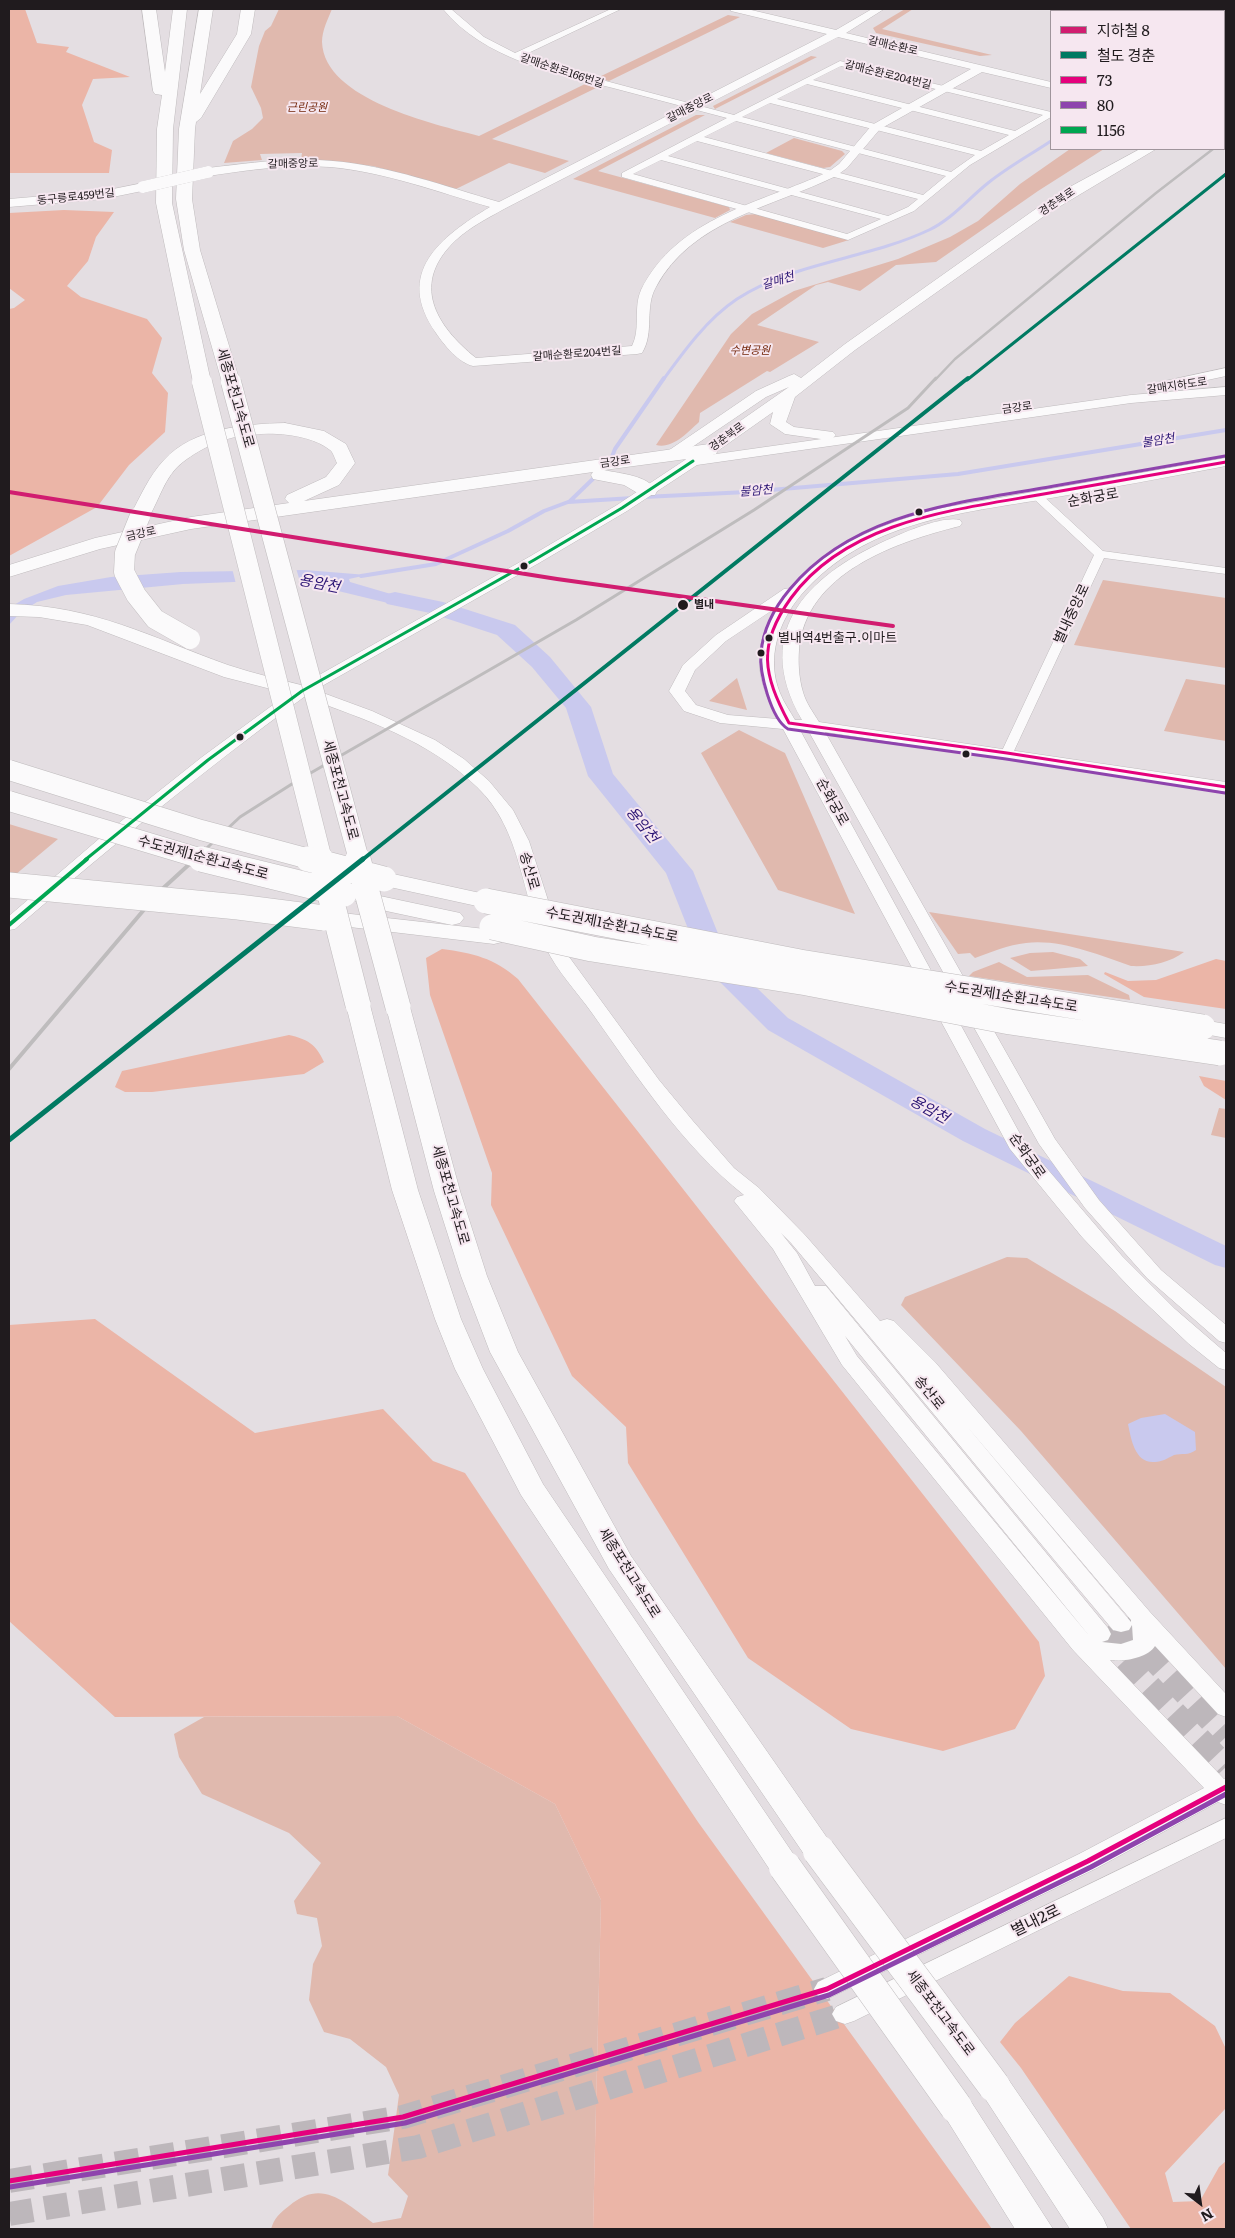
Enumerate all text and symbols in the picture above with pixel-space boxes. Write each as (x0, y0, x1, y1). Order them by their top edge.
legend (1050, 10, 1225, 150)
text: 지하철 8 (1097, 18, 1150, 41)
street label: 갈매순환로 (867, 34, 919, 58)
text: 철도 경춘 (1097, 43, 1155, 66)
street label: 갈매순환로166번길 (519, 51, 605, 91)
street label: 갈매순환로204번길 (843, 58, 933, 92)
text: 73 (1097, 68, 1113, 91)
street label: 갈매중앙로 (664, 91, 716, 125)
text: 80 (1097, 93, 1114, 116)
park label: 근린공원 (287, 101, 327, 115)
text: 1156 (1097, 118, 1125, 141)
street label: 갈매중앙로 (268, 157, 318, 171)
street label: 경춘북로 (1037, 185, 1077, 219)
street label: 동구릉로459번길 (36, 186, 116, 208)
water label: 갈매천 (760, 269, 796, 293)
street label: 갈매순환로204번길 (532, 344, 622, 364)
park label: 수변공원 (730, 344, 770, 358)
street label: 세종포천고속도로 (213, 346, 257, 450)
street label: 갈매지하도로 (1146, 375, 1208, 397)
street label: 금강로 (1001, 399, 1033, 417)
street label: 경춘북로 (707, 420, 747, 454)
water label: 불암천 (1141, 431, 1175, 451)
street label: 금강로 (599, 453, 631, 471)
water label: 불암천 (739, 483, 773, 499)
street label: 순화궁로 (1066, 485, 1120, 511)
unlabelled marker (914, 507, 924, 517)
street label: 금강로 (125, 524, 157, 544)
unlabelled marker (519, 561, 529, 571)
water label: 용암천 (297, 571, 341, 597)
street label: 별내중앙로 (1051, 581, 1093, 647)
marker: 별내 (676, 598, 690, 612)
place label: 별내 (694, 598, 714, 612)
place label: 별내역4번출구.이마트 (778, 630, 897, 646)
marker: 별내역4번출구.이마트 (764, 633, 774, 643)
unlabelled marker (756, 648, 766, 658)
unlabelled marker (235, 732, 245, 742)
street label: 세종포천고속도로 (319, 738, 361, 842)
unlabelled marker (961, 749, 971, 759)
street label: 순화궁로 (812, 775, 852, 829)
water label: 용암천 (622, 803, 662, 847)
street label: 수도권제1순환고속도로 (136, 832, 270, 884)
street label: 송산로 (516, 850, 542, 892)
street label: 수도권제1순환고속도로 (544, 904, 680, 946)
street label: 수도권제1순환고속도로 (943, 978, 1079, 1016)
water label: 용암천 (907, 1092, 951, 1128)
street label: 순화궁로 (1005, 1130, 1049, 1182)
street label: 세종포천고속도로 (428, 1143, 472, 1247)
street label: 송산로 (910, 1373, 948, 1413)
street label: 세종포천고속도로 (595, 1525, 663, 1621)
street label: 별내2로 (1008, 1901, 1064, 1941)
street label: 세종포천고속도로 (902, 1967, 978, 2059)
north arrow (1175, 2178, 1225, 2228)
text: N (1197, 2204, 1218, 2228)

